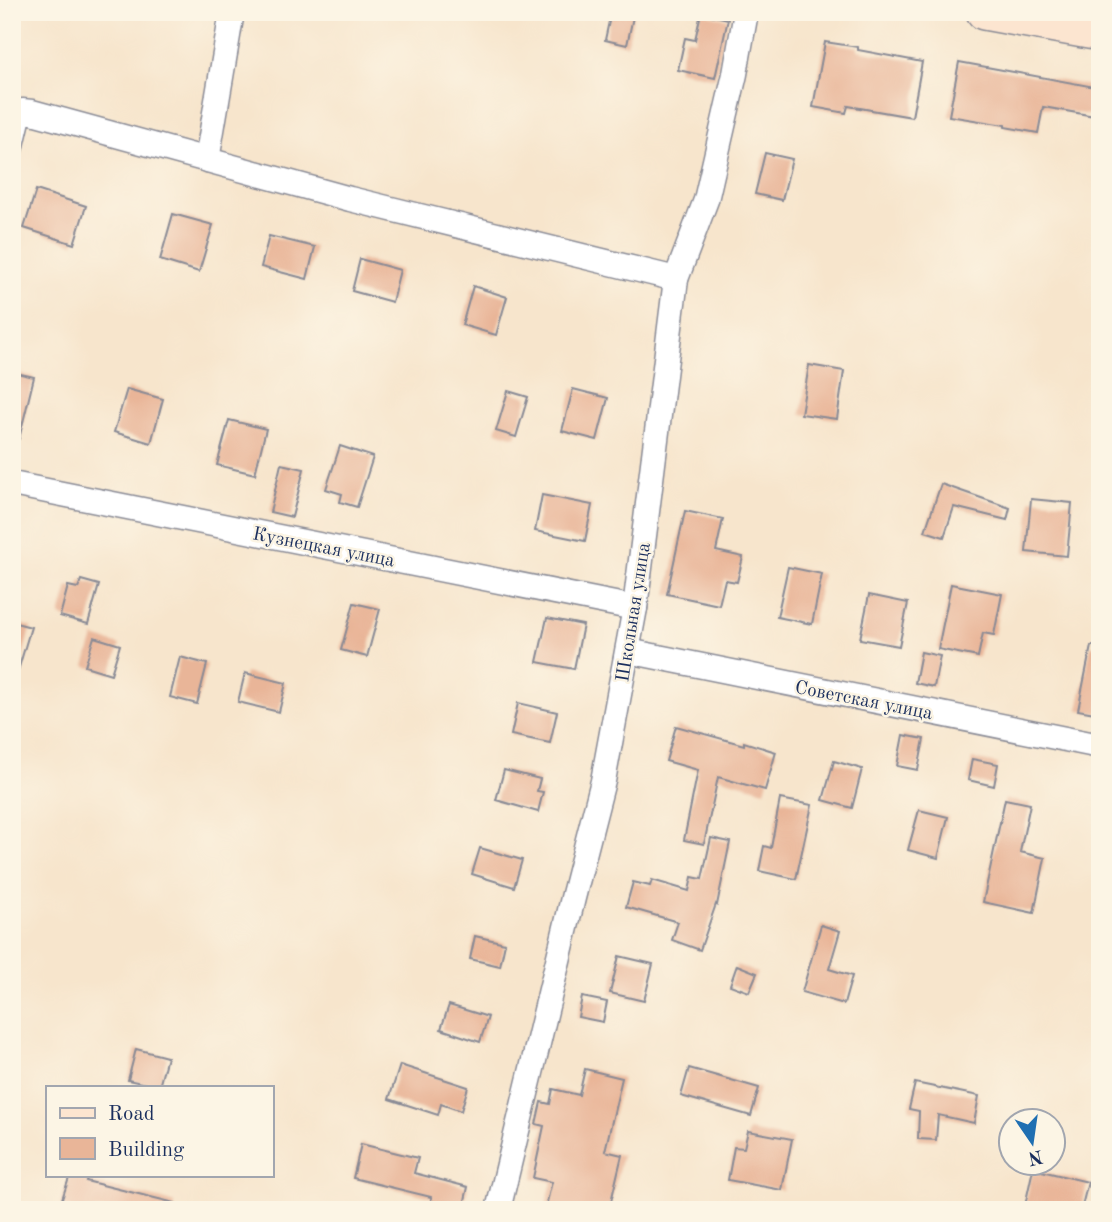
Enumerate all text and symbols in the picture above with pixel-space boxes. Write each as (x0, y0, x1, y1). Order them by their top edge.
street label: Кузнецкая улица (251, 525, 397, 572)
street label: Школьная улица (614, 541, 655, 683)
street label: Советская улица (793, 679, 935, 724)
legend (46, 1086, 273, 1176)
text: Road (108, 1104, 155, 1125)
north arrow (996, 1106, 1066, 1176)
text: Building (108, 1140, 185, 1161)
text: N (1026, 1145, 1044, 1167)

